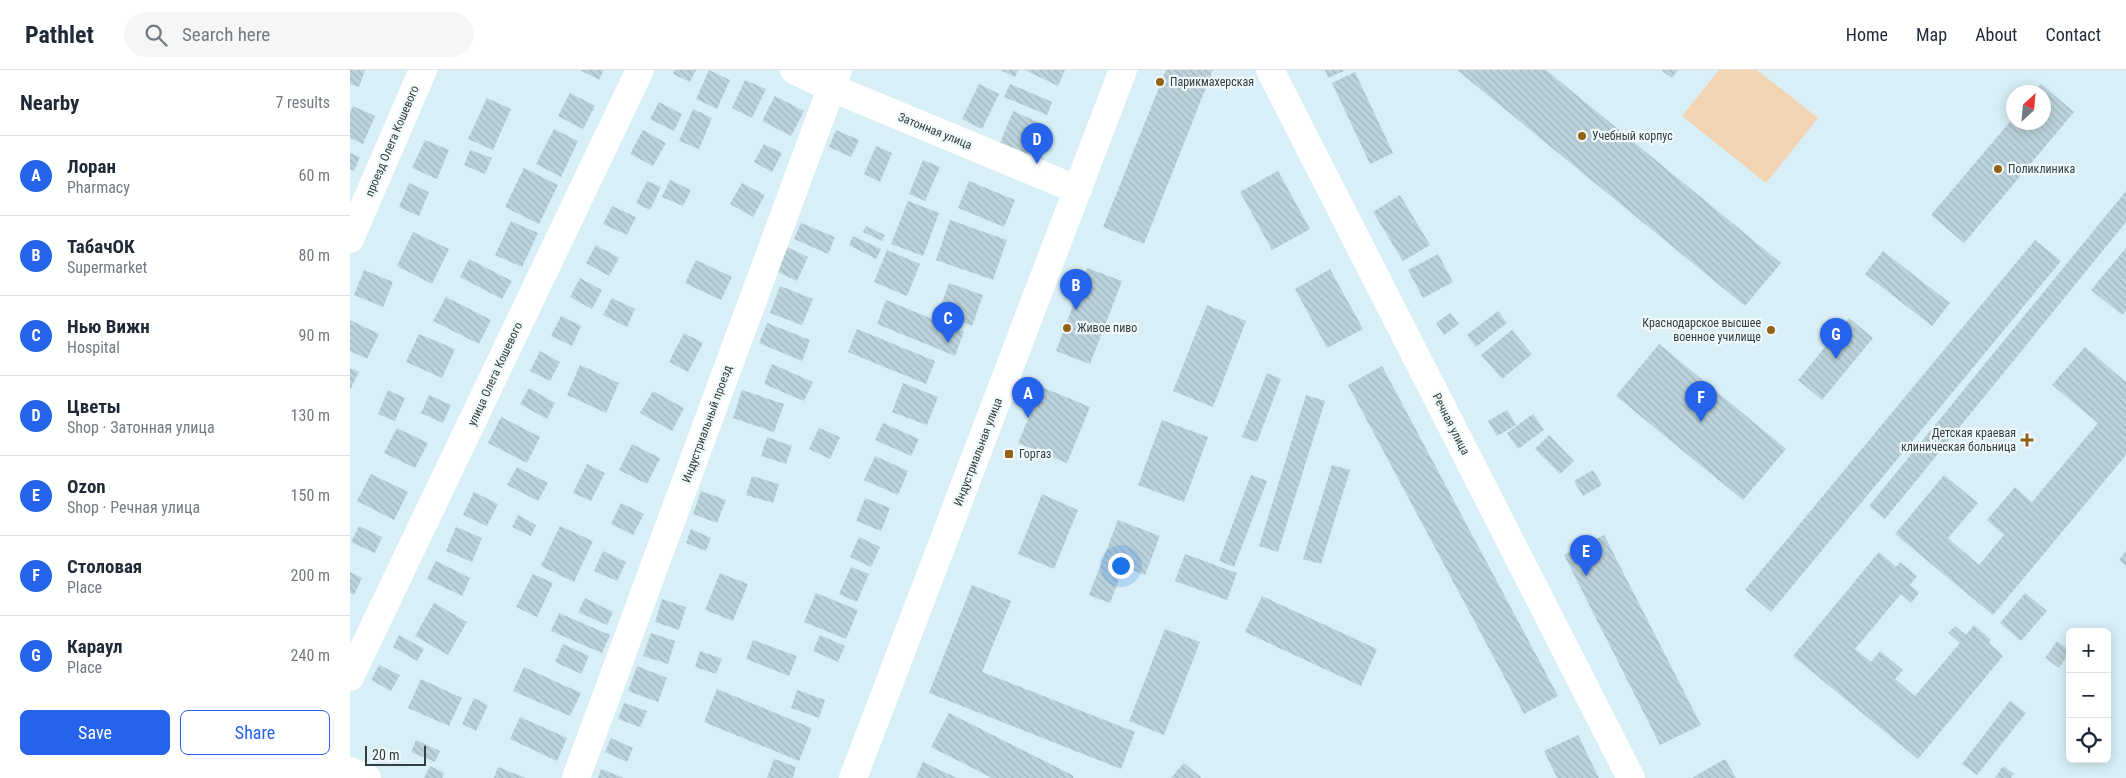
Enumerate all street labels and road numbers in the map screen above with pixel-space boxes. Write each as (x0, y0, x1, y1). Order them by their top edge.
street label: проезд Олега Кошевого (362, 83, 422, 199)
street label: Затонная улица (896, 110, 974, 152)
street label: улица Олега Кошевого (465, 320, 525, 428)
street label: Индустриальный проезд (679, 363, 735, 485)
street label: Речная улица (1429, 391, 1473, 457)
street label: Индустриальная улица (951, 396, 1005, 508)

